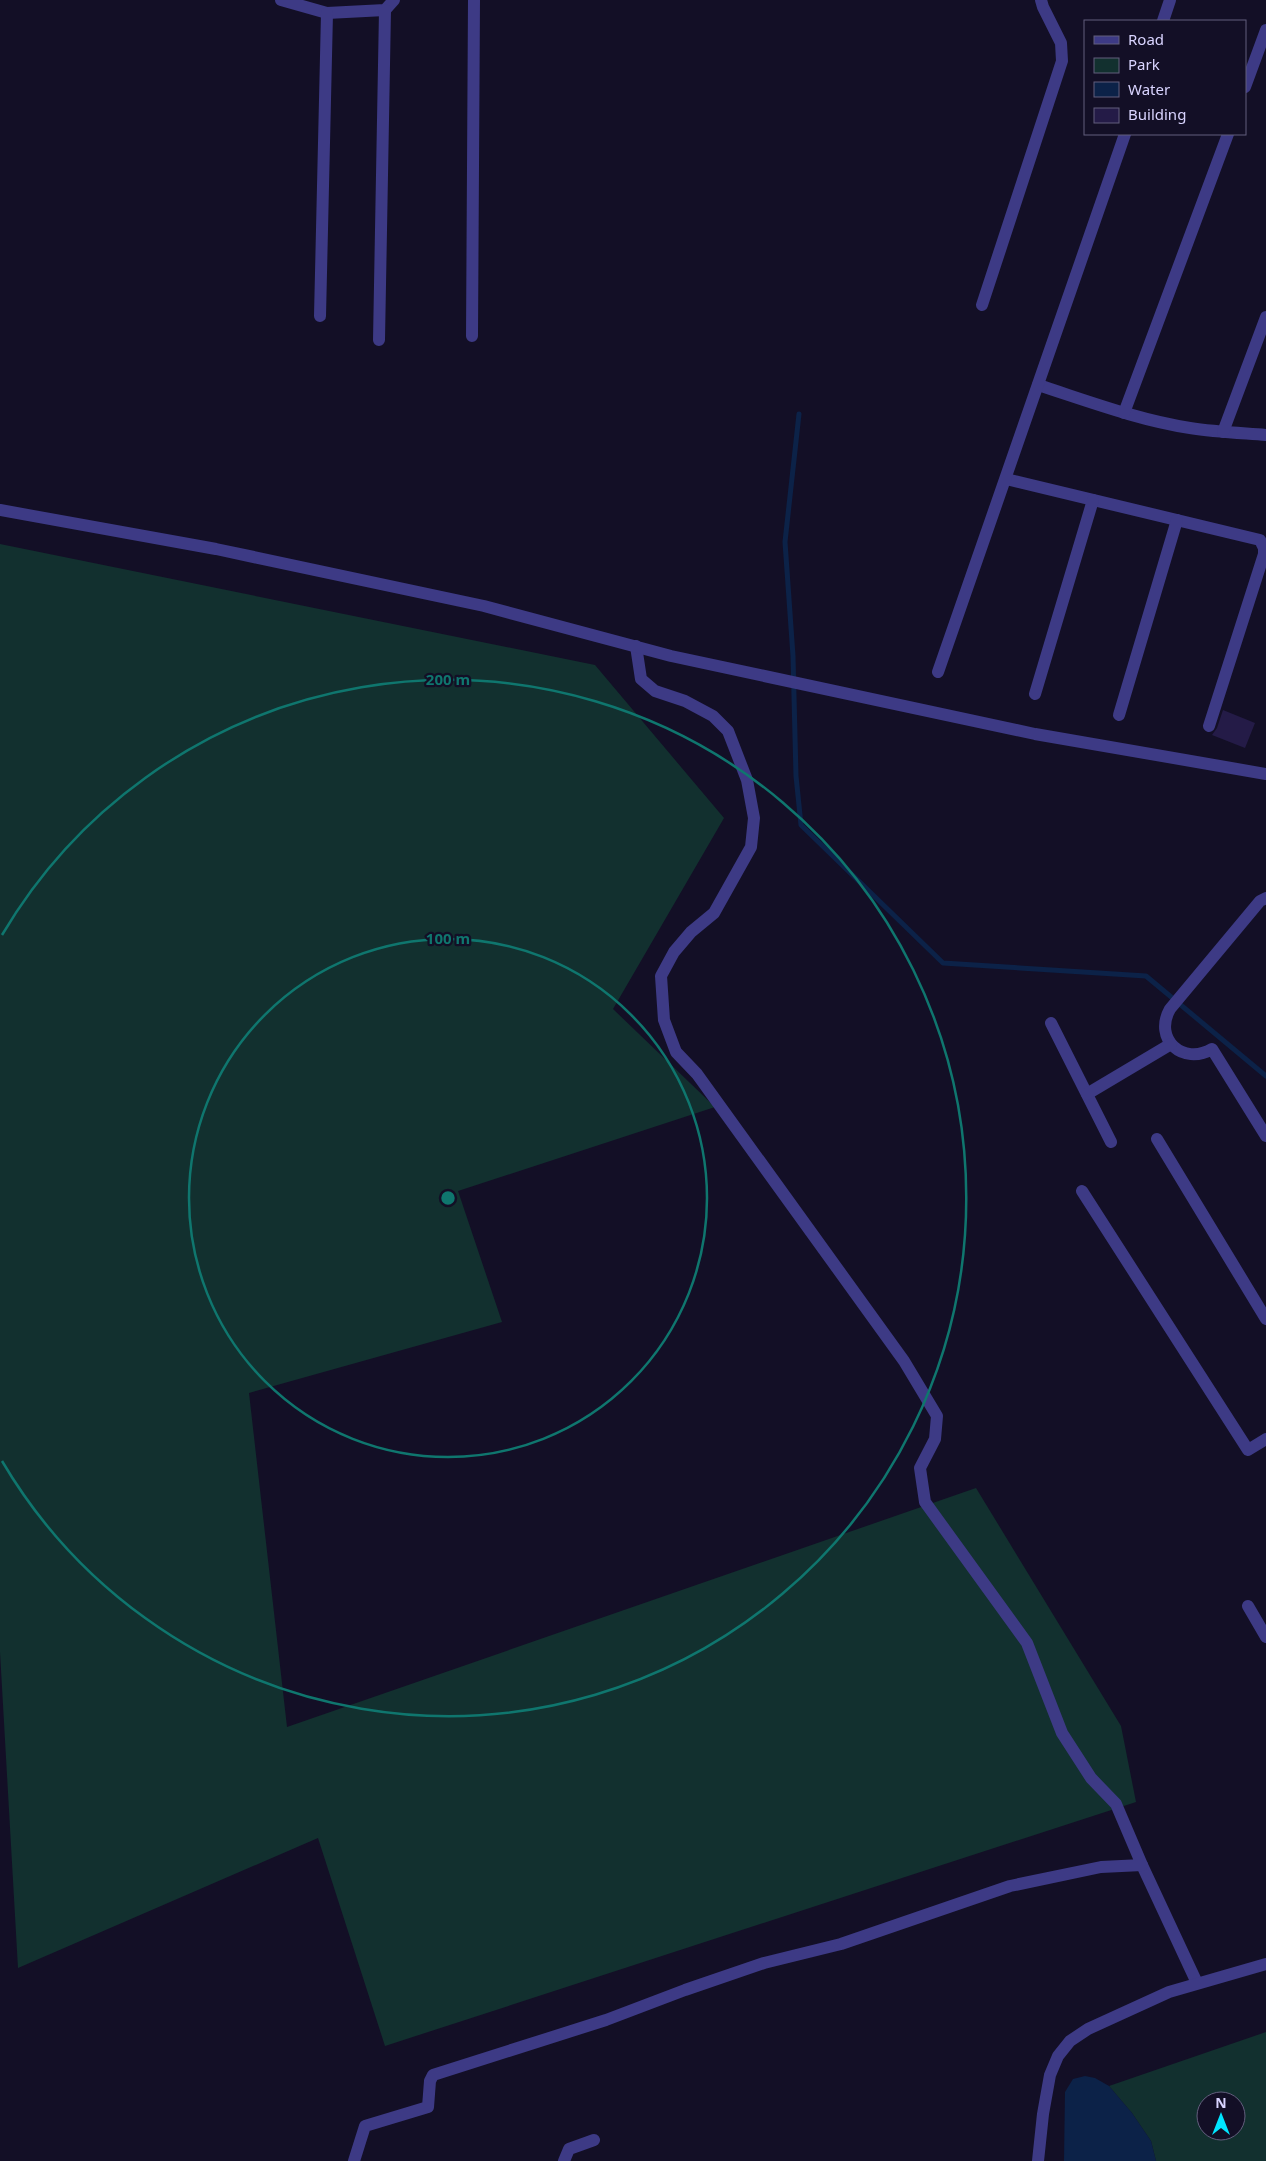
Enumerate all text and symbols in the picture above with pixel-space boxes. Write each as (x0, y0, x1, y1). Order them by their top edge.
legend (1084, 20, 1246, 135)
text: Road (1128, 29, 1164, 49)
text: Park (1128, 54, 1160, 74)
text: Water (1128, 79, 1170, 99)
text: Building (1128, 104, 1186, 124)
text: 200 m (426, 669, 470, 689)
text: 100 m (426, 928, 470, 948)
centre of rings (439, 1189, 457, 1207)
north arrow (1196, 2091, 1246, 2141)
text: N (1215, 2093, 1227, 2112)

